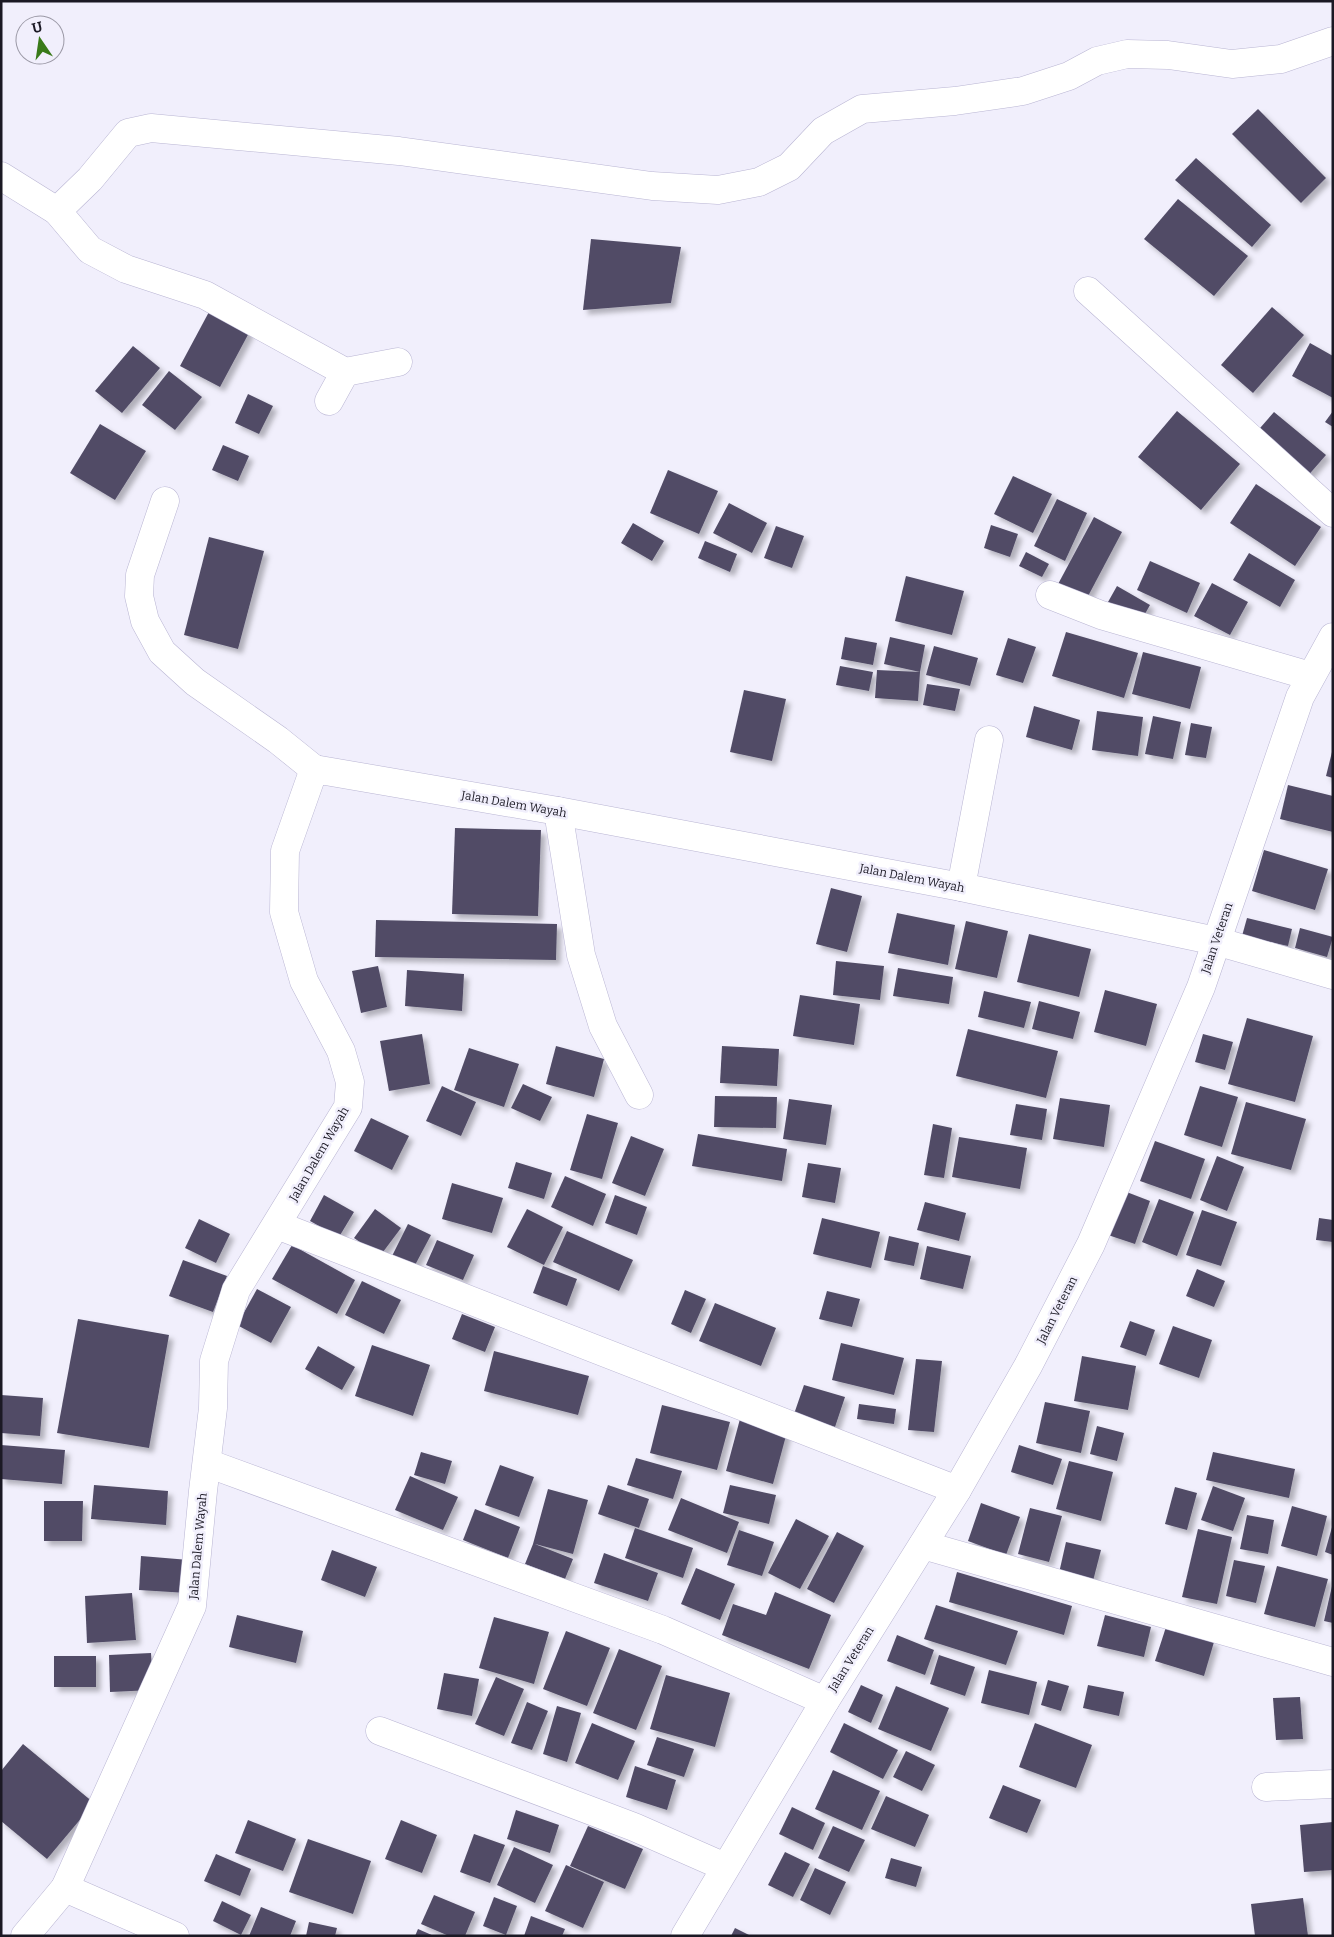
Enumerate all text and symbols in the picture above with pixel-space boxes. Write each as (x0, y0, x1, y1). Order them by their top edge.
north arrow (15, 15, 65, 65)
text: U (30, 18, 45, 37)
street label: Jalan Dalem Wayah (459, 788, 568, 820)
street label: Jalan Dalem Wayah (857, 861, 966, 895)
street label: Jalan Veteran (1198, 900, 1236, 976)
street label: Jalan Dalem Wayah (286, 1104, 352, 1205)
street label: Jalan Veteran (1034, 1274, 1080, 1347)
street label: Jalan Dalem Wayah (186, 1492, 210, 1601)
street label: Jalan Veteran (825, 1624, 877, 1695)

